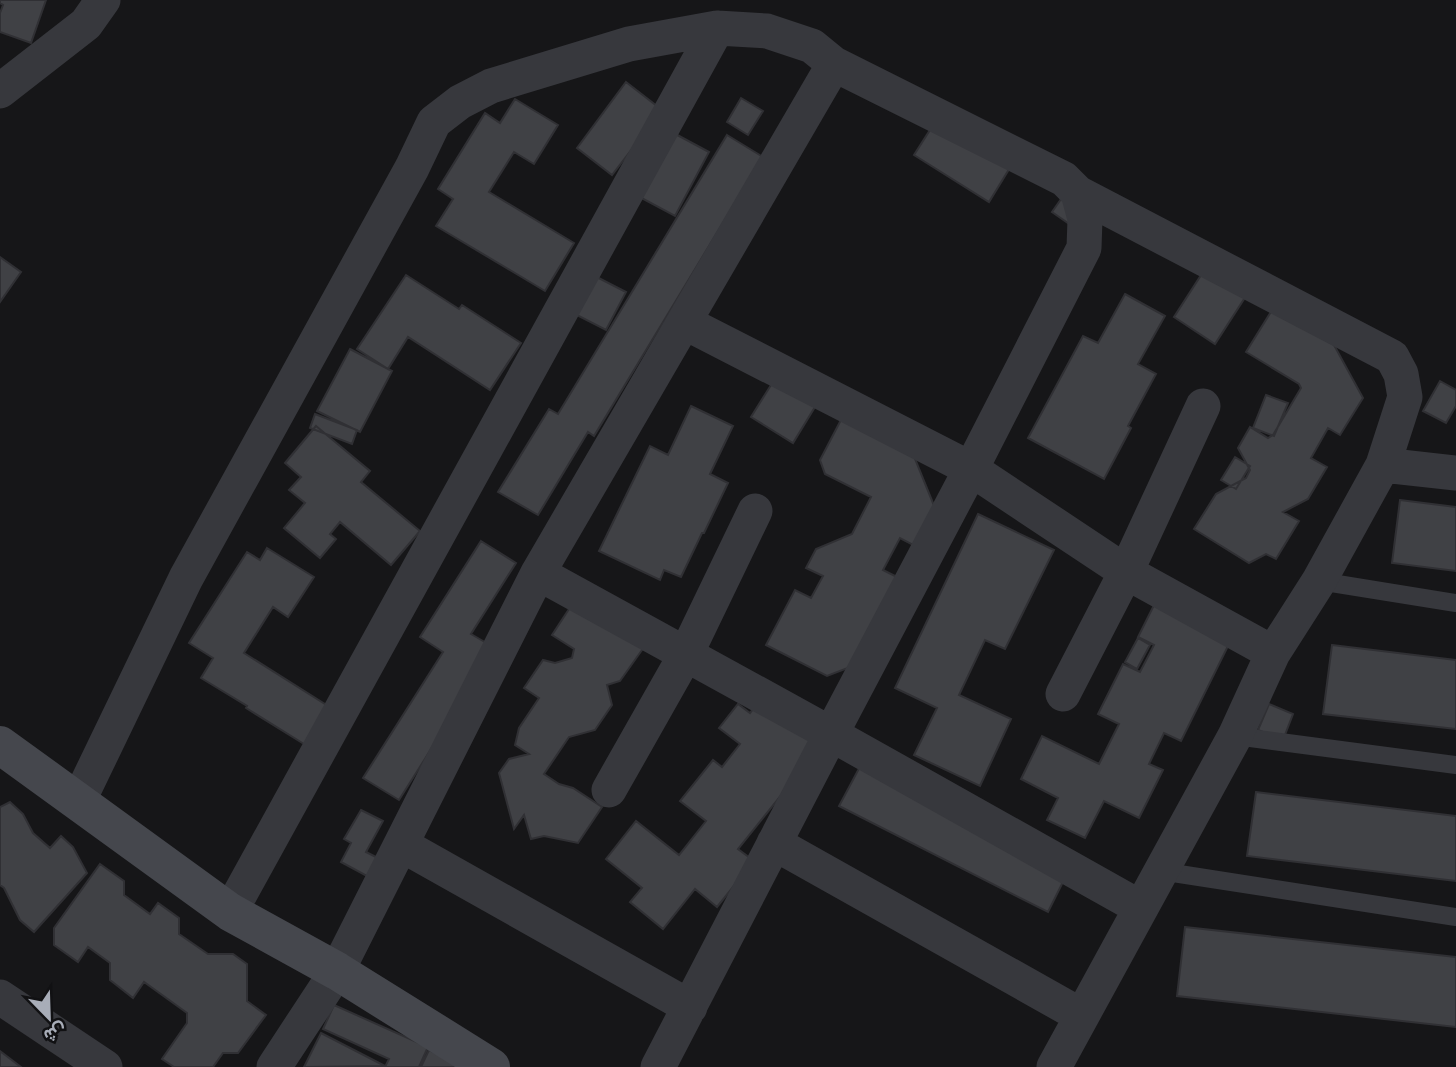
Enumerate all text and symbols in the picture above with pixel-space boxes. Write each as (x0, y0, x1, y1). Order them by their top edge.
north arrow (14, 983, 84, 1053)
text: ش (40, 1018, 71, 1049)

